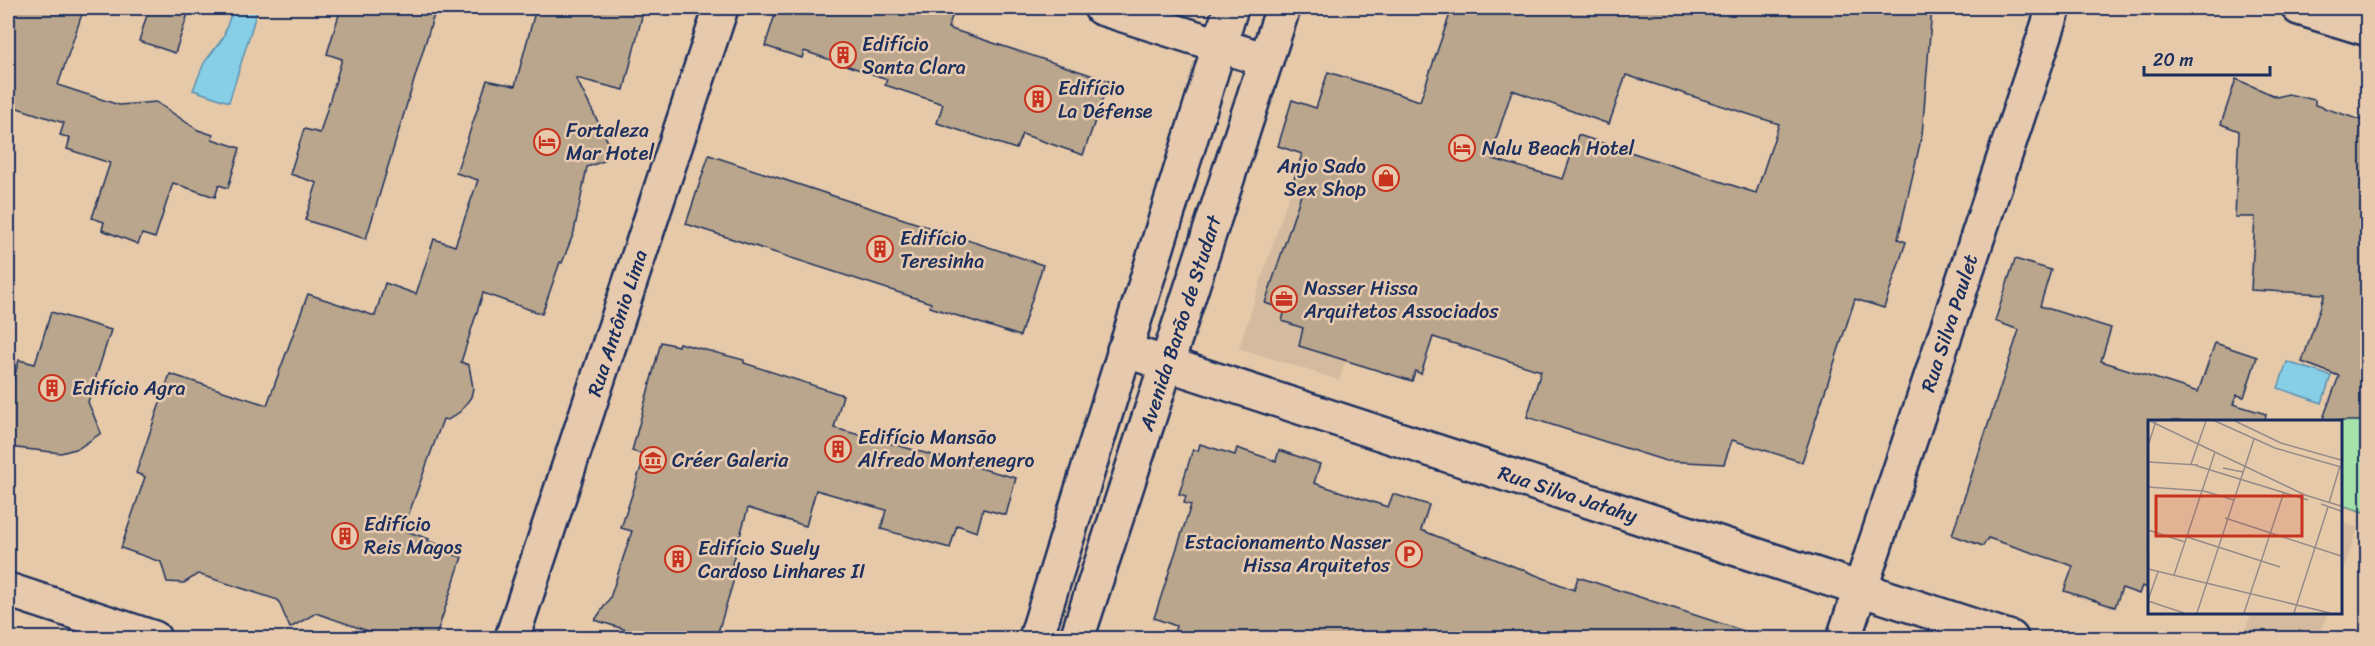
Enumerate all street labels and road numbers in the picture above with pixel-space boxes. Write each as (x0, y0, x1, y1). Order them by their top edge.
street label: Avenida Barão de Studart (1129, 210, 1232, 436)
street label: Rua Antônio Lima (577, 245, 658, 401)
street label: Rua Silva Paulet (1911, 249, 1988, 397)
street label: Rua Silva Jatahy (1494, 455, 1643, 534)

